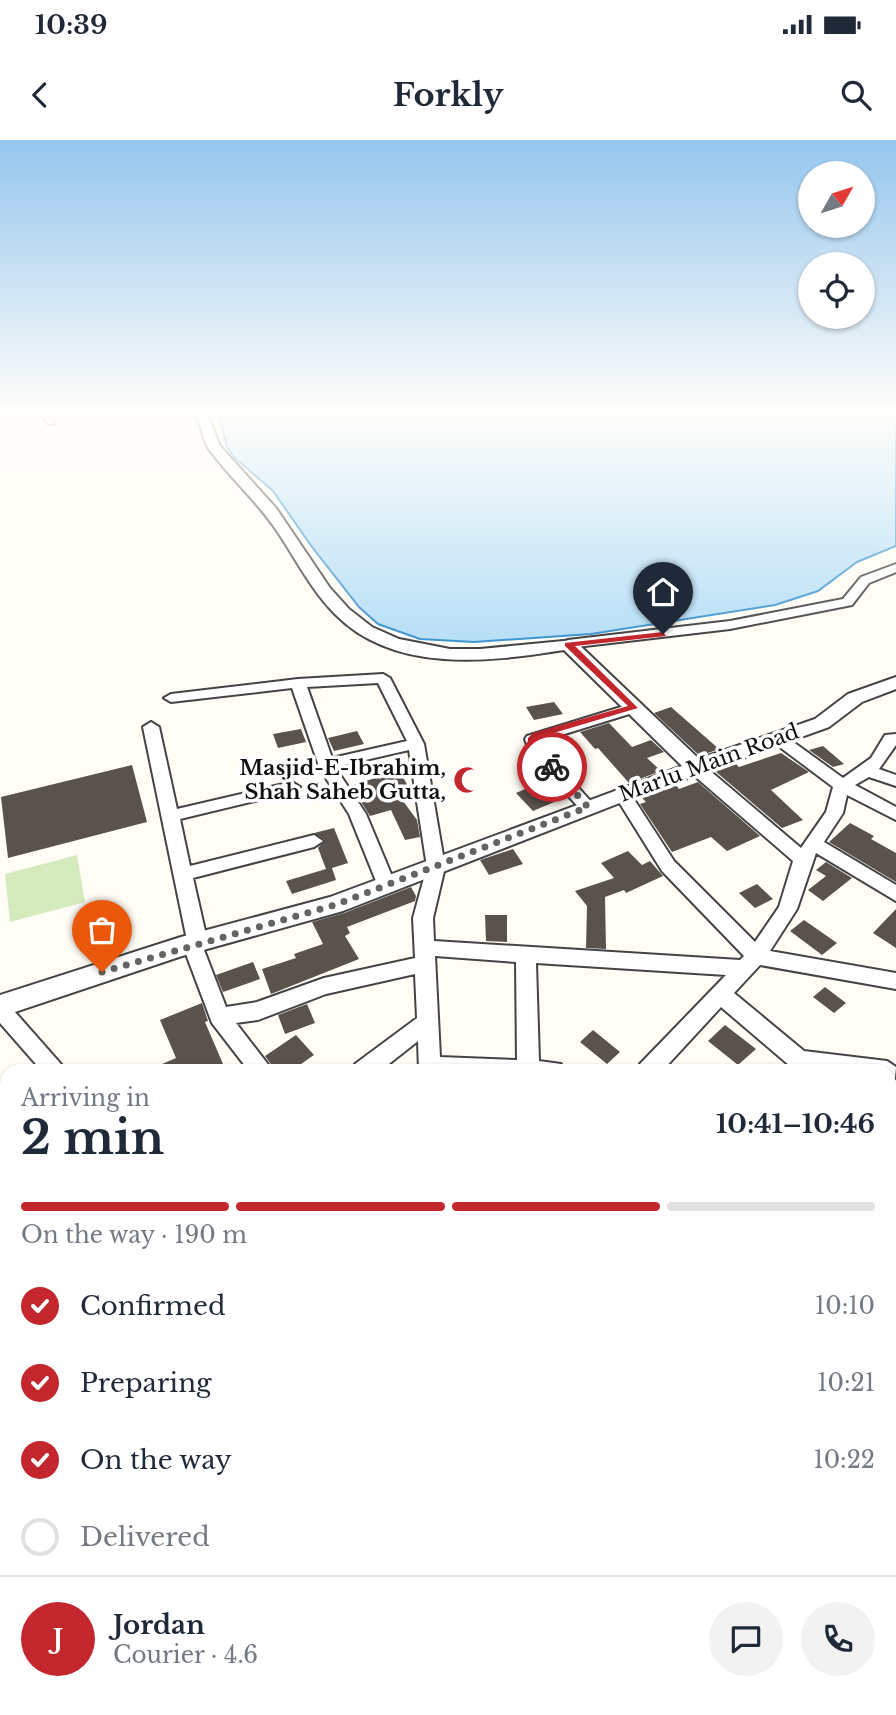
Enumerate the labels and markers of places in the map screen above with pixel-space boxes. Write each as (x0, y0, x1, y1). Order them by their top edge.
pin (633, 562, 693, 634)
place label: Masjid-E-Ibrahim, Shah Saheb Gutta, (239, 755, 446, 805)
mosque icon: Masjid-E-Ibrahim, Shah Saheb Gutta, (452, 765, 482, 795)
pin (72, 900, 132, 972)

